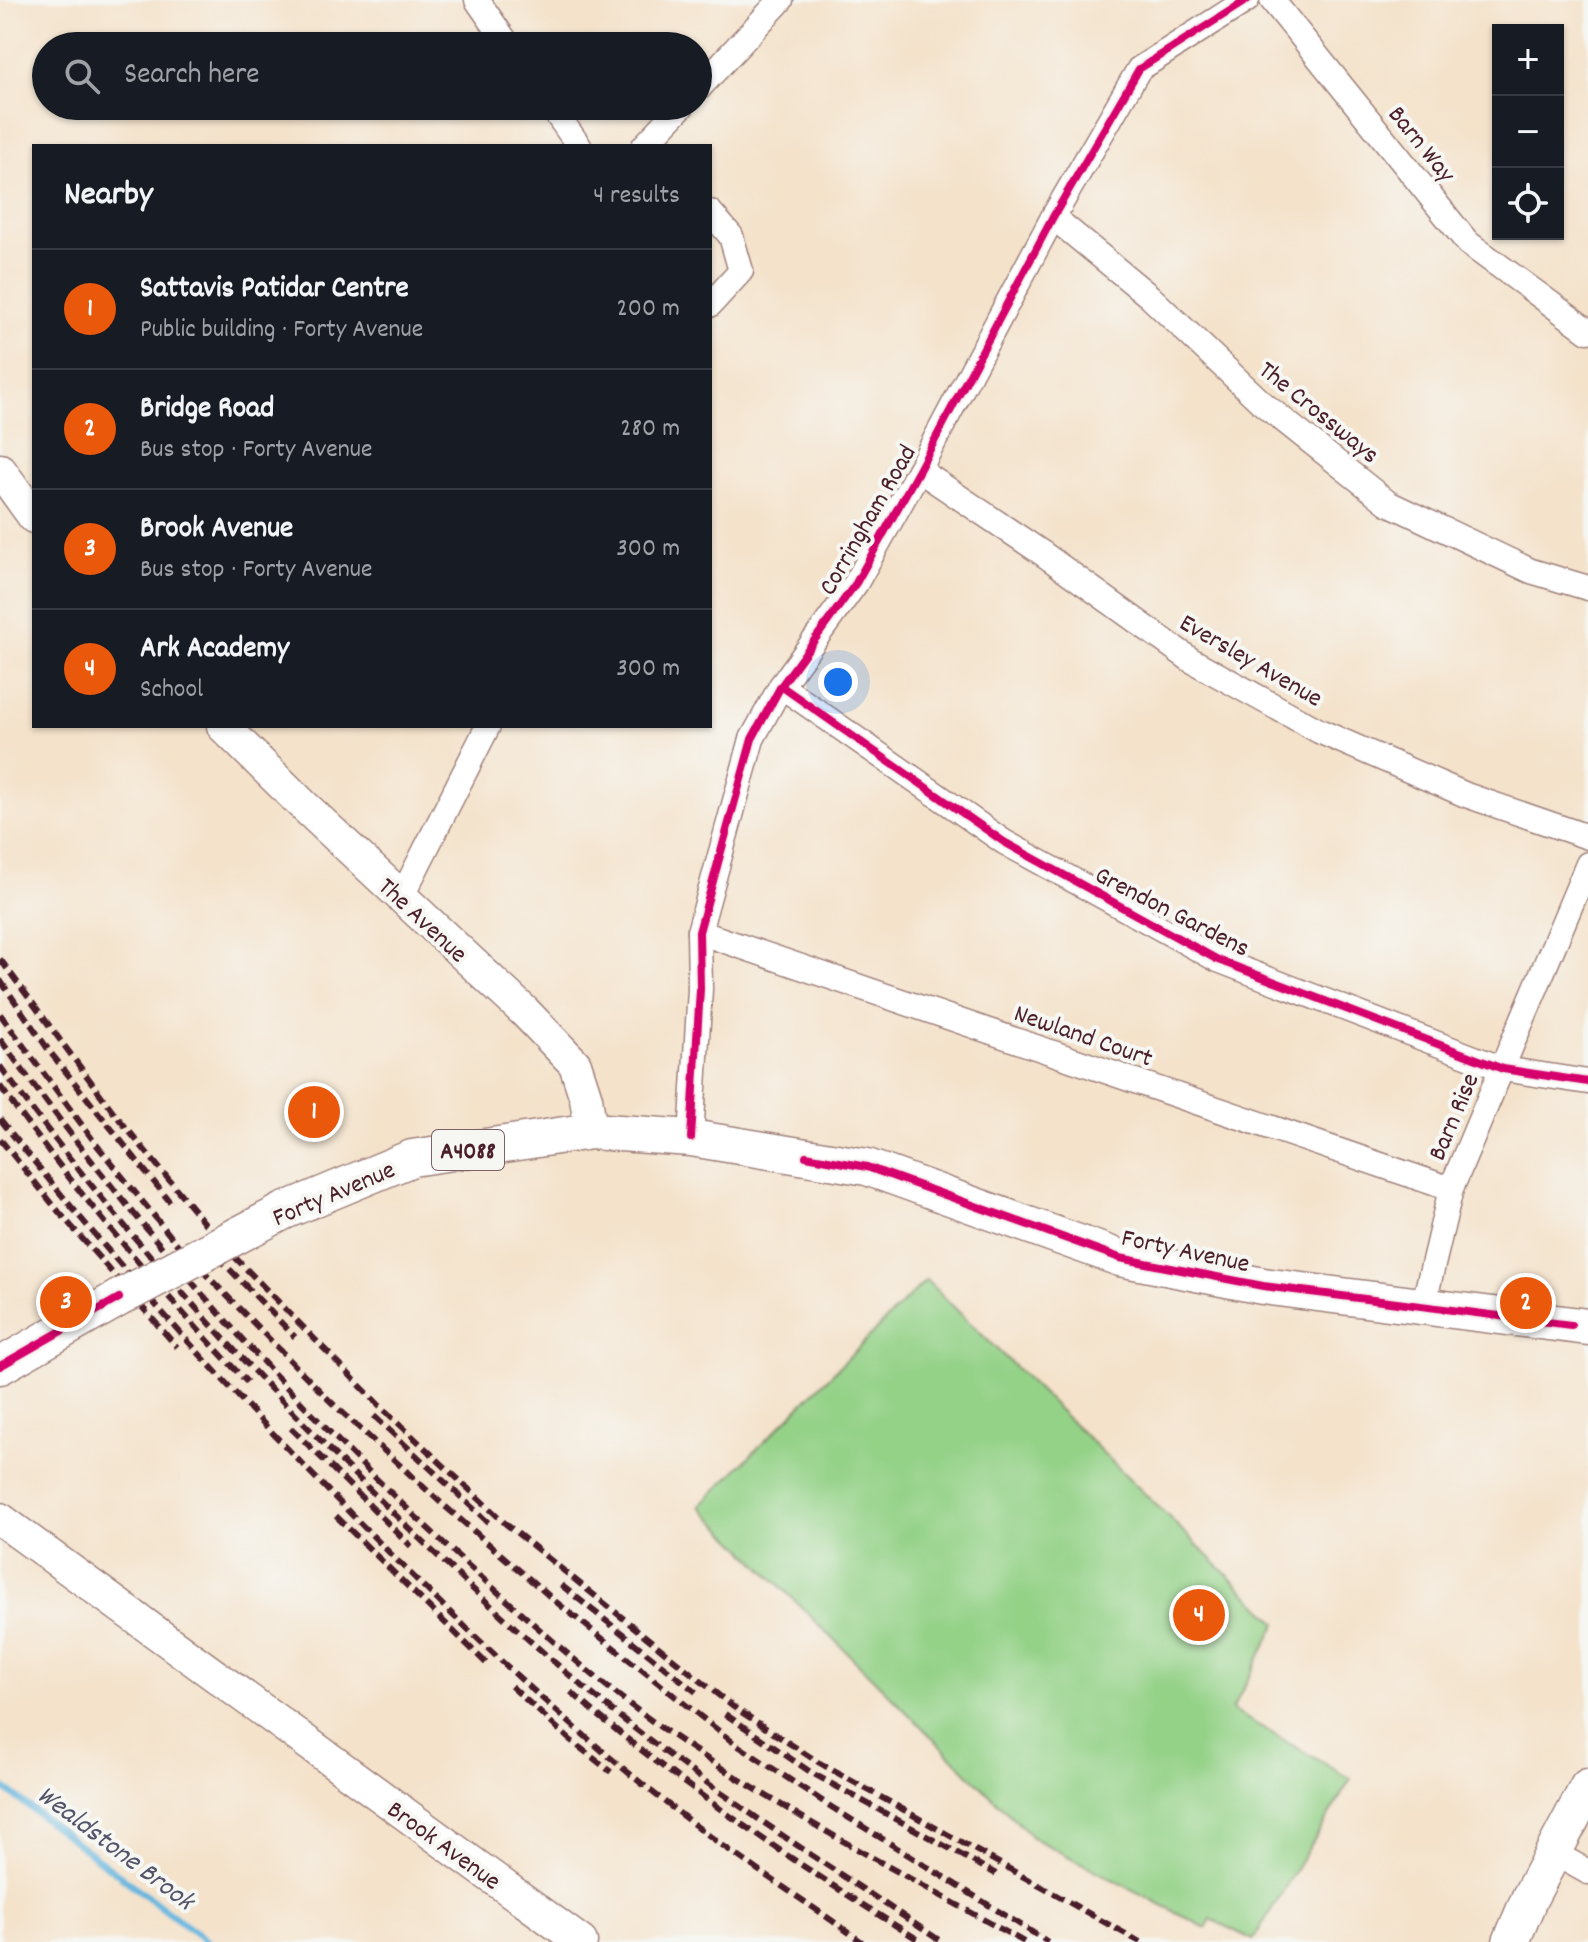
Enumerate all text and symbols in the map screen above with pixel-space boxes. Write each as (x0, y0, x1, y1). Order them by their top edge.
map controls (1492, 24, 1564, 240)
button: + (1492, 24, 1564, 96)
search box (32, 32, 712, 120)
icon: search (60, 54, 104, 98)
text: Search here (124, 55, 260, 98)
button: − (1492, 96, 1564, 168)
street label: Barn Way (1378, 99, 1463, 192)
button: locate (1492, 168, 1564, 240)
text: Nearby (64, 172, 153, 221)
text: 4 results (593, 178, 680, 215)
text: Sattavis Patidar Centre (140, 269, 409, 312)
text: 1 (87, 291, 93, 328)
text: 200 m (616, 291, 680, 328)
text: Public building · Forty Avenue (140, 312, 423, 349)
street label: The Crossways (1249, 353, 1386, 474)
text: Bridge Road (140, 389, 274, 432)
text: 2 (84, 411, 96, 448)
text: 280 m (620, 411, 680, 448)
text: Bus stop · Forty Avenue (140, 432, 372, 469)
street label: Corringham Road (811, 439, 927, 603)
text: Brook Avenue (140, 509, 293, 552)
text: 3 (84, 531, 96, 568)
text: 300 m (616, 531, 680, 568)
text: Bus stop · Forty Avenue (140, 552, 372, 589)
street label: Eversley Avenue (1172, 606, 1329, 718)
text: Ark Academy (140, 629, 289, 672)
text: 4 (85, 651, 95, 688)
text: 300 m (616, 651, 680, 688)
your location (818, 662, 858, 702)
text: School (140, 672, 203, 709)
street label: Grendon Gardens (1087, 858, 1255, 968)
street label: The Avenue (368, 870, 475, 973)
street label: Newland Court (1009, 996, 1158, 1078)
street label: Barn Rise (1420, 1068, 1490, 1167)
pin: 1 (288, 1082, 340, 1142)
road number: A4088 (432, 1130, 504, 1170)
street label: Forty Avenue (267, 1153, 401, 1238)
street label: Forty Avenue (1118, 1221, 1253, 1284)
pin: 3 (40, 1272, 92, 1332)
pin: 2 (1500, 1273, 1552, 1333)
pin: 4 (1173, 1585, 1225, 1645)
water label: Wealdstone Brook (27, 1778, 203, 1924)
street label: Brook Avenue (378, 1793, 508, 1901)

